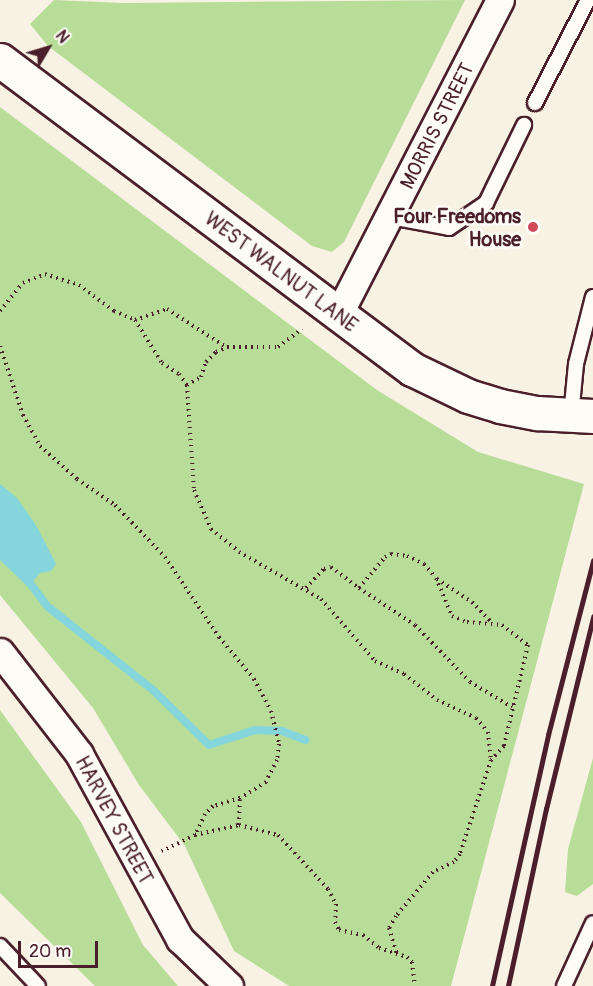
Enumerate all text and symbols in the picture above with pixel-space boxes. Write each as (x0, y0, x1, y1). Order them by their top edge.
north arrow (18, 18, 78, 78)
text: N (51, 26, 73, 47)
street label: MORRIS STREET (395, 59, 479, 193)
place label: Four Freedoms House (393, 204, 521, 251)
street label: WEST WALNUT LANE (200, 207, 362, 337)
marker: Four Freedoms House (526, 220, 540, 234)
street label: HARVEY STREET (70, 752, 158, 888)
scale bar (21, 929, 100, 967)
text: 20 m (29, 940, 71, 963)

